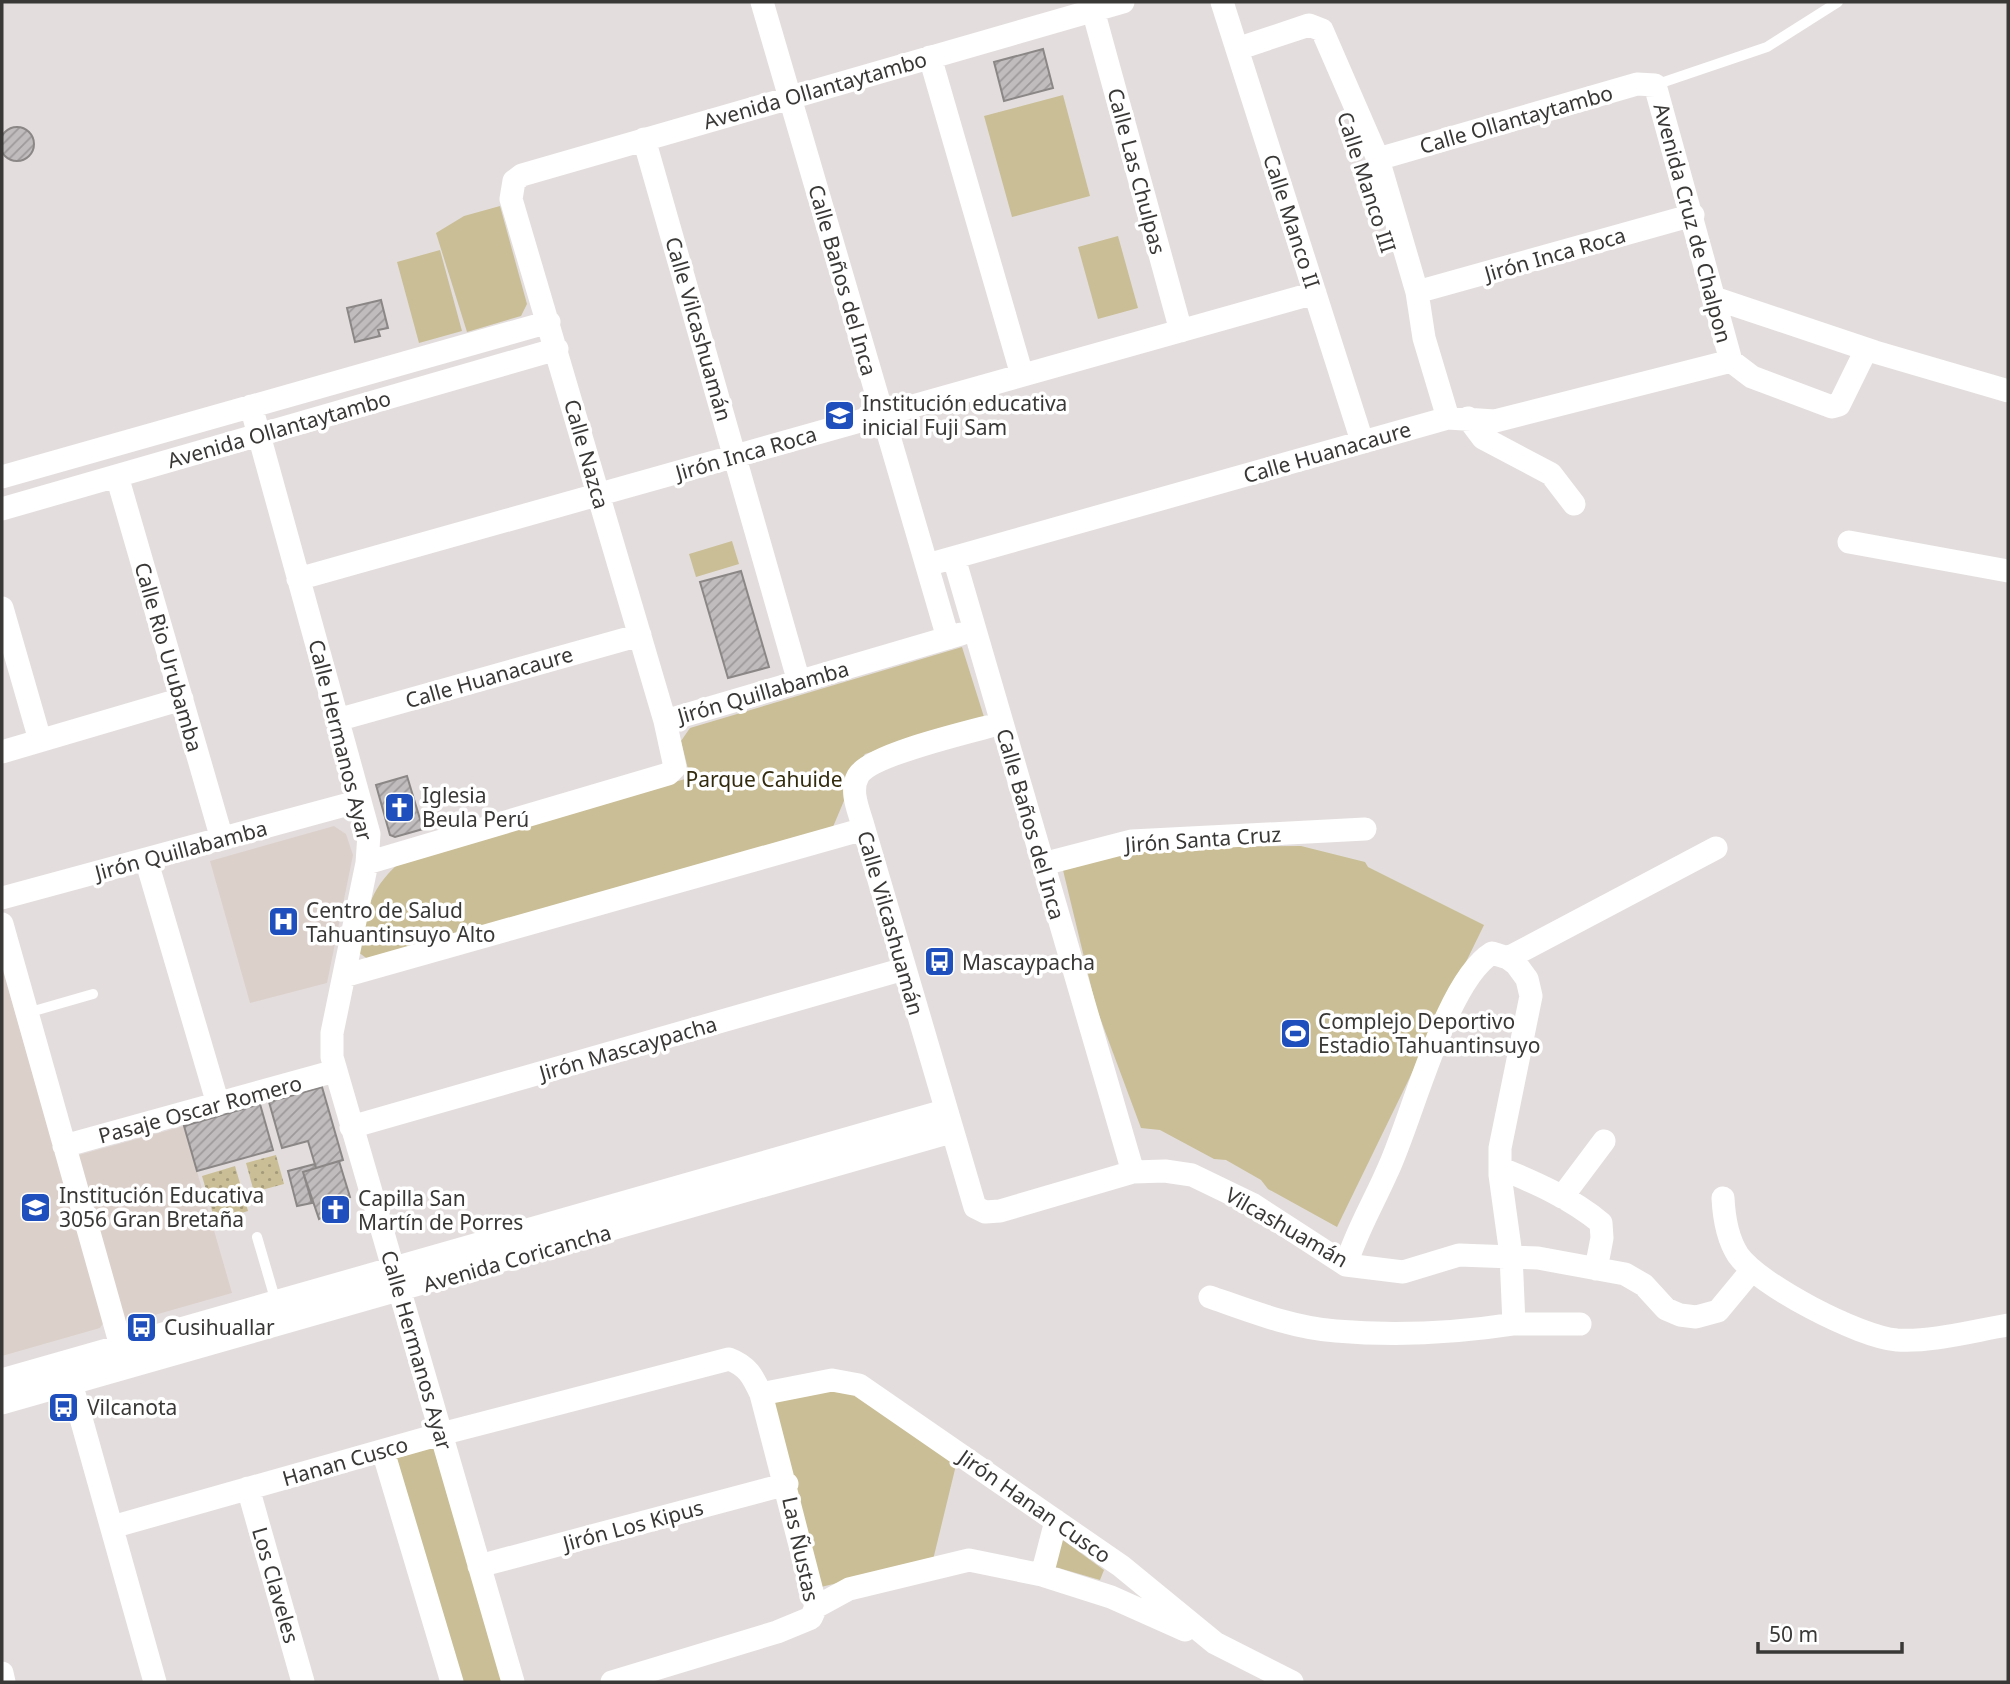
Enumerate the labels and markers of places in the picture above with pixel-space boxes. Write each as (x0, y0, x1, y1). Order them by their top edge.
place label: Institución educativa inicial Fuji Sam (862, 389, 1067, 441)
school or university icon: Institución educativa inicial Fuji Sam (822, 398, 856, 432)
place label: Iglesia Beula Perú (422, 781, 529, 833)
church icon: Iglesia Beula Perú (382, 790, 416, 824)
place label: Centro de Salud Tahuantinsuyo Alto (306, 896, 496, 948)
hospital icon: Centro de Salud Tahuantinsuyo Alto (266, 905, 300, 939)
bus stop icon: Mascaypacha (922, 945, 956, 979)
place label: Mascaypacha (962, 948, 1095, 976)
place label: Complejo Deportivo Estadio Tahuantinsuyo (1318, 1007, 1541, 1059)
sports icon: Complejo Deportivo Estadio Tahuantinsuyo (1278, 1016, 1312, 1050)
place label: Institución Educativa 3056 Gran Bretaña (59, 1181, 264, 1233)
place label: Capilla San Martín de Porres (358, 1184, 523, 1236)
school or university icon: Institución Educativa 3056 Gran Bretaña (19, 1190, 53, 1224)
church icon: Capilla San Martín de Porres (318, 1193, 352, 1227)
bus stop icon: Cusihuallar (124, 1310, 158, 1344)
place label: Cusihuallar (164, 1313, 275, 1341)
bus stop icon: Vilcanota (47, 1390, 81, 1424)
place label: Vilcanota (87, 1393, 177, 1421)

